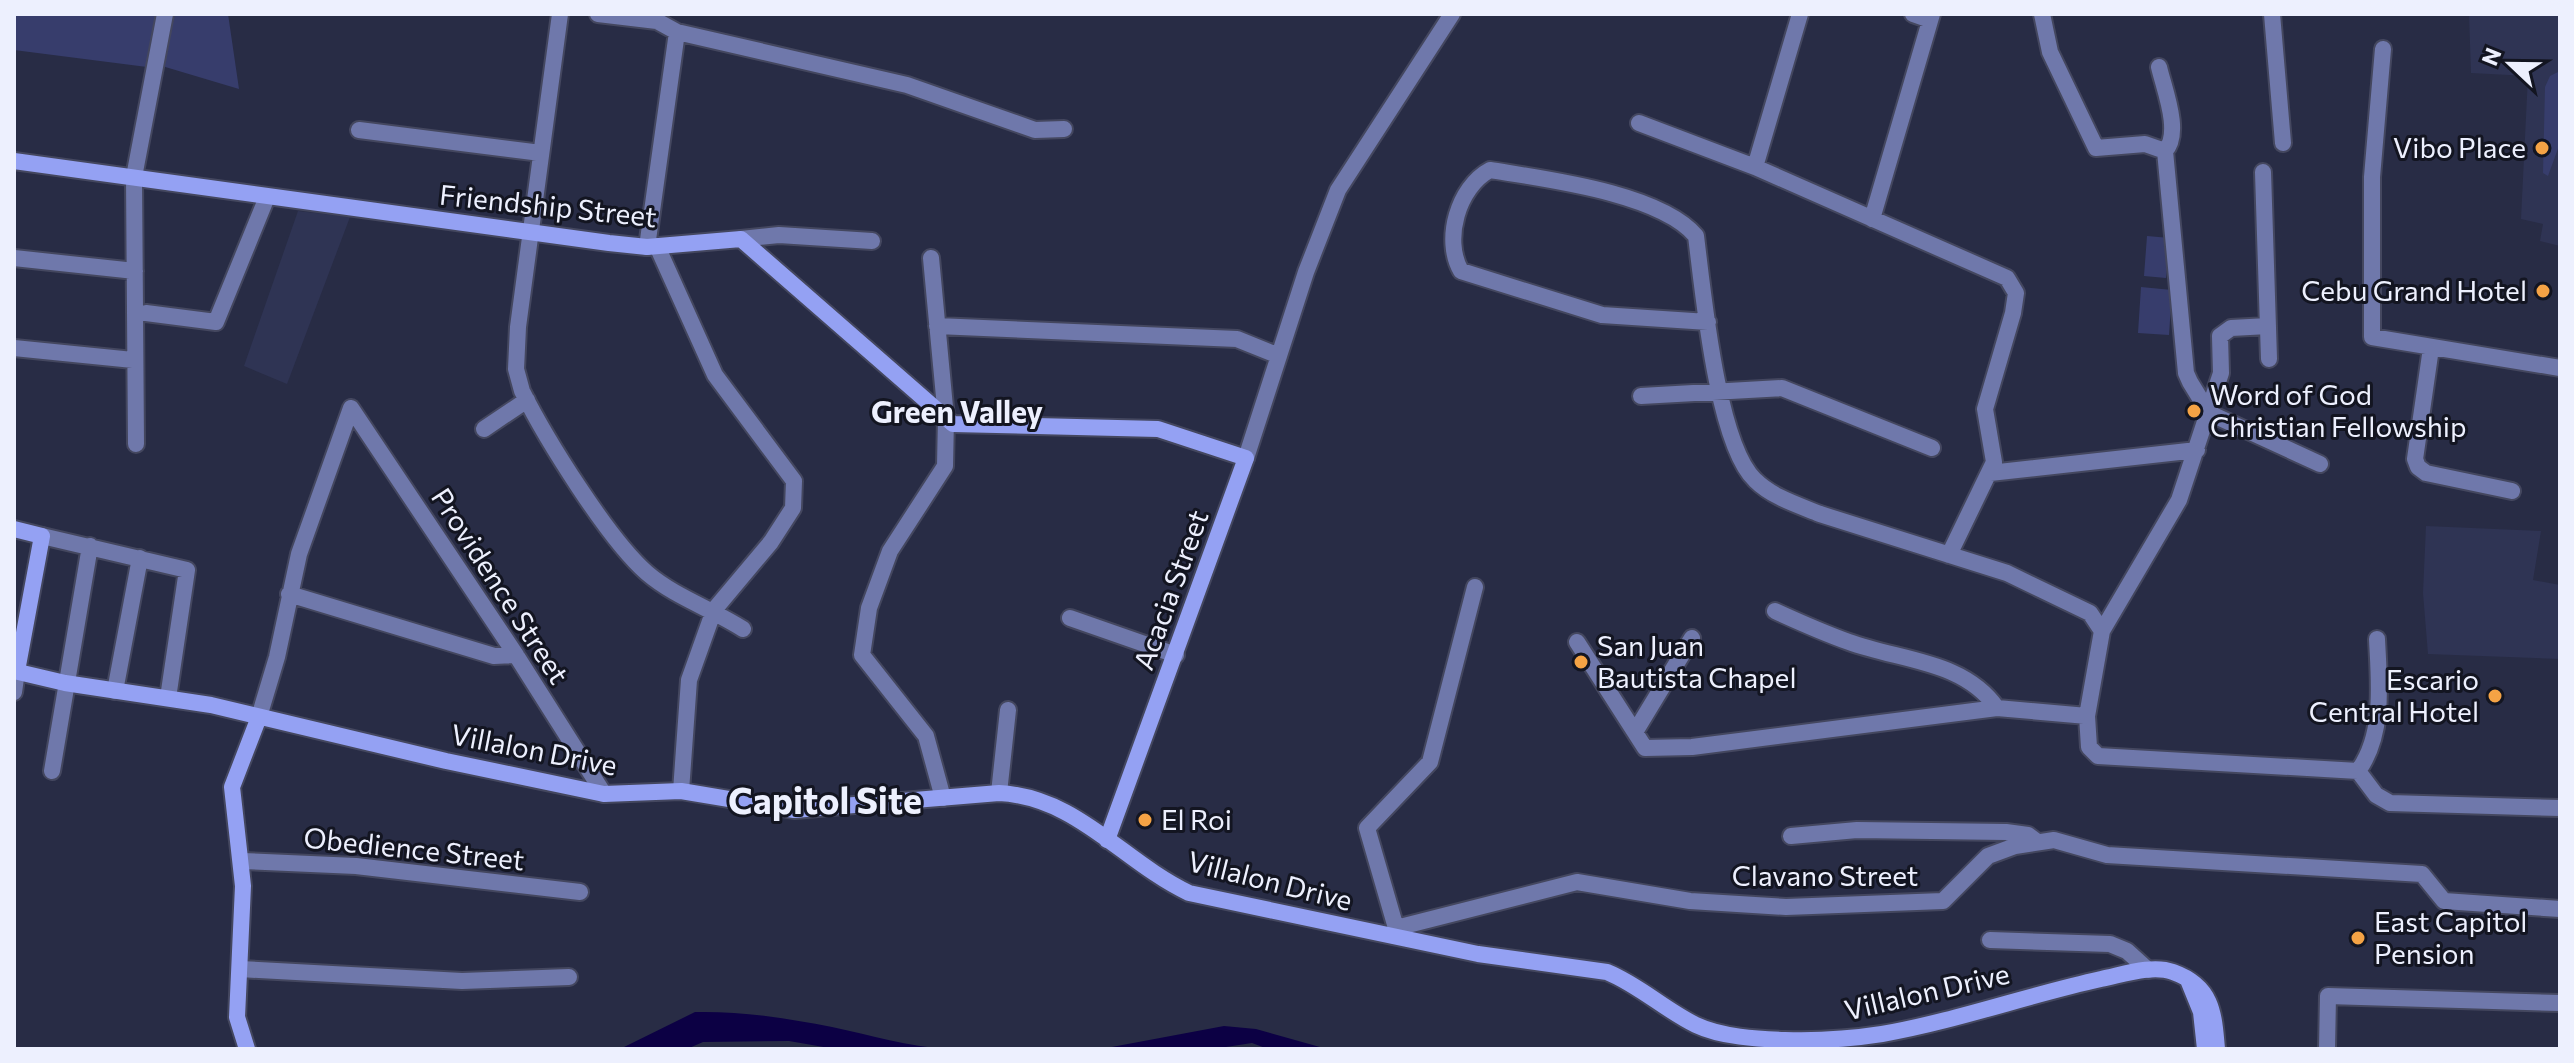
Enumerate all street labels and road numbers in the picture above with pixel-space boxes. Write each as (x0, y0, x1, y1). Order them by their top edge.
street label: Friendship Street (438, 177, 658, 233)
street label: Providence Street (425, 481, 577, 690)
street label: Acacia Street (1125, 505, 1215, 674)
street label: Villalon Drive (448, 716, 620, 782)
street label: Obedience Street (302, 820, 526, 876)
street label: Villalon Drive (1185, 843, 1356, 917)
street label: Clavano Street (1732, 858, 1918, 892)
street label: Villalon Drive (1841, 956, 2013, 1027)

